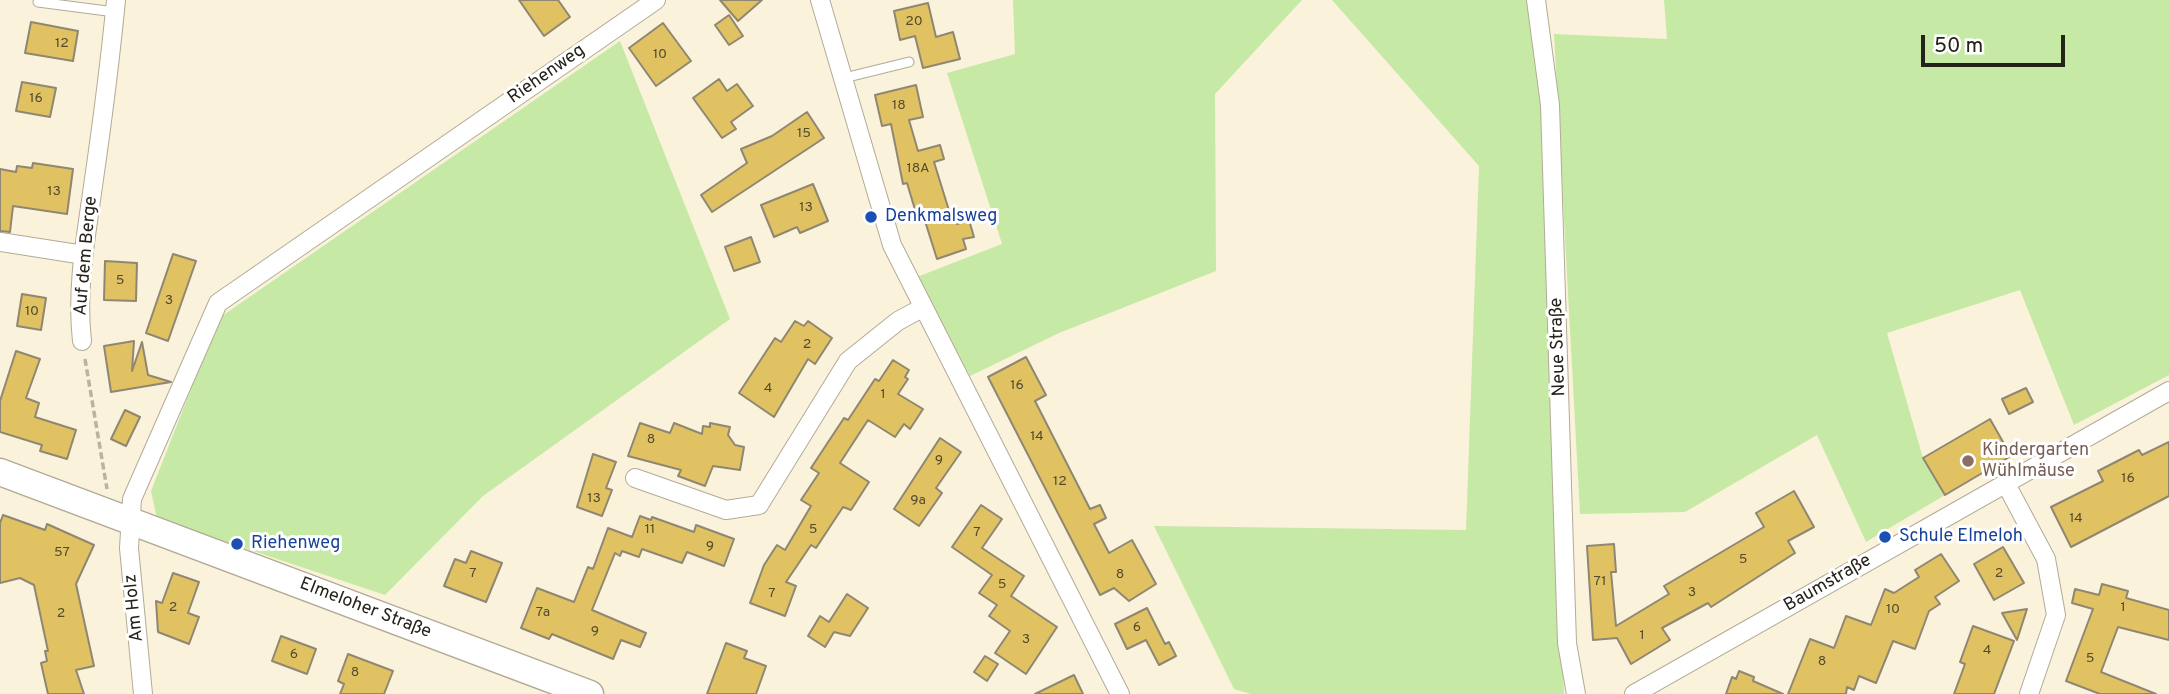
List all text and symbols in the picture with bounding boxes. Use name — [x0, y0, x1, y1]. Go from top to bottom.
house number: 20 — [905, 14, 923, 30]
scale bar — [1924, 21, 2068, 65]
text: 50 m — [1934, 33, 1983, 60]
house number: 12 — [55, 36, 69, 52]
street label: Riehenweg — [504, 41, 590, 109]
house number: 10 — [653, 47, 667, 63]
house number: 16 — [29, 91, 43, 107]
house number: 18 — [892, 98, 906, 114]
house number: 15 — [797, 126, 811, 142]
house number: 18A — [906, 161, 930, 177]
house number: 13 — [47, 184, 61, 200]
street label: Auf dem Berge — [71, 195, 103, 317]
house number: 13 — [799, 200, 813, 216]
place label: Denkmalsweg — [885, 206, 997, 228]
marker: Denkmalsweg — [863, 209, 879, 225]
house number: 5 — [116, 273, 124, 289]
house number: 3 — [165, 293, 173, 309]
street label: Neue Straße — [1546, 297, 1572, 397]
house number: 10 — [25, 304, 39, 320]
house number: 2 — [803, 337, 811, 353]
house number: 16 — [1010, 378, 1024, 394]
house number: 4 — [764, 381, 772, 397]
house number: 1 — [880, 387, 886, 403]
house number: 14 — [1030, 429, 1044, 445]
house number: 8 — [647, 432, 655, 448]
place label: Kindergarten Wühlmäuse — [1982, 440, 2089, 482]
house number: 9 — [935, 453, 943, 469]
marker: Kindergarten Wühlmäuse — [1960, 453, 1976, 469]
house number: 16 — [2121, 471, 2135, 487]
house number: 12 — [1053, 474, 1067, 490]
house number: 13 — [587, 491, 601, 507]
house number: 9a — [910, 493, 926, 509]
house number: 14 — [2069, 511, 2083, 527]
house number: 11 — [645, 522, 655, 538]
house number: 5 — [809, 522, 817, 538]
house number: 7 — [973, 525, 981, 541]
place label: Schule Elmeloh — [1899, 526, 2023, 548]
marker: Schule Elmeloh — [1877, 529, 1893, 545]
place label: Riehenweg — [251, 533, 340, 555]
marker: Riehenweg — [229, 536, 245, 552]
house number: 9 — [706, 539, 714, 555]
house number: 57 — [54, 545, 70, 561]
street label: Baumstraße — [1781, 550, 1875, 618]
house number: 5 — [1739, 552, 1747, 568]
house number: 7 — [469, 566, 477, 582]
house number: 2 — [1995, 566, 2003, 582]
house number: 8 — [1116, 567, 1124, 583]
street label: Am Holz — [121, 573, 149, 643]
street label: Elmeloher Straße — [296, 574, 434, 644]
house number: 71 — [1594, 574, 1606, 590]
house number: 5 — [998, 577, 1006, 593]
house number: 3 — [1688, 585, 1696, 601]
house number: 7 — [768, 586, 776, 602]
house number: 2 — [169, 600, 177, 616]
house number: 1 — [2120, 600, 2126, 616]
house number: 10 — [1886, 602, 1900, 618]
house number: 7a — [536, 605, 550, 621]
house number: 2 — [57, 606, 65, 622]
house number: 6 — [1133, 620, 1141, 636]
house number: 9 — [591, 624, 599, 640]
house number: 1 — [1639, 628, 1645, 644]
house number: 3 — [1022, 632, 1030, 648]
house number: 4 — [1983, 643, 1991, 659]
house number: 6 — [290, 647, 298, 663]
house number: 5 — [2086, 651, 2094, 667]
house number: 8 — [1818, 654, 1826, 670]
house number: 8 — [351, 665, 359, 681]

